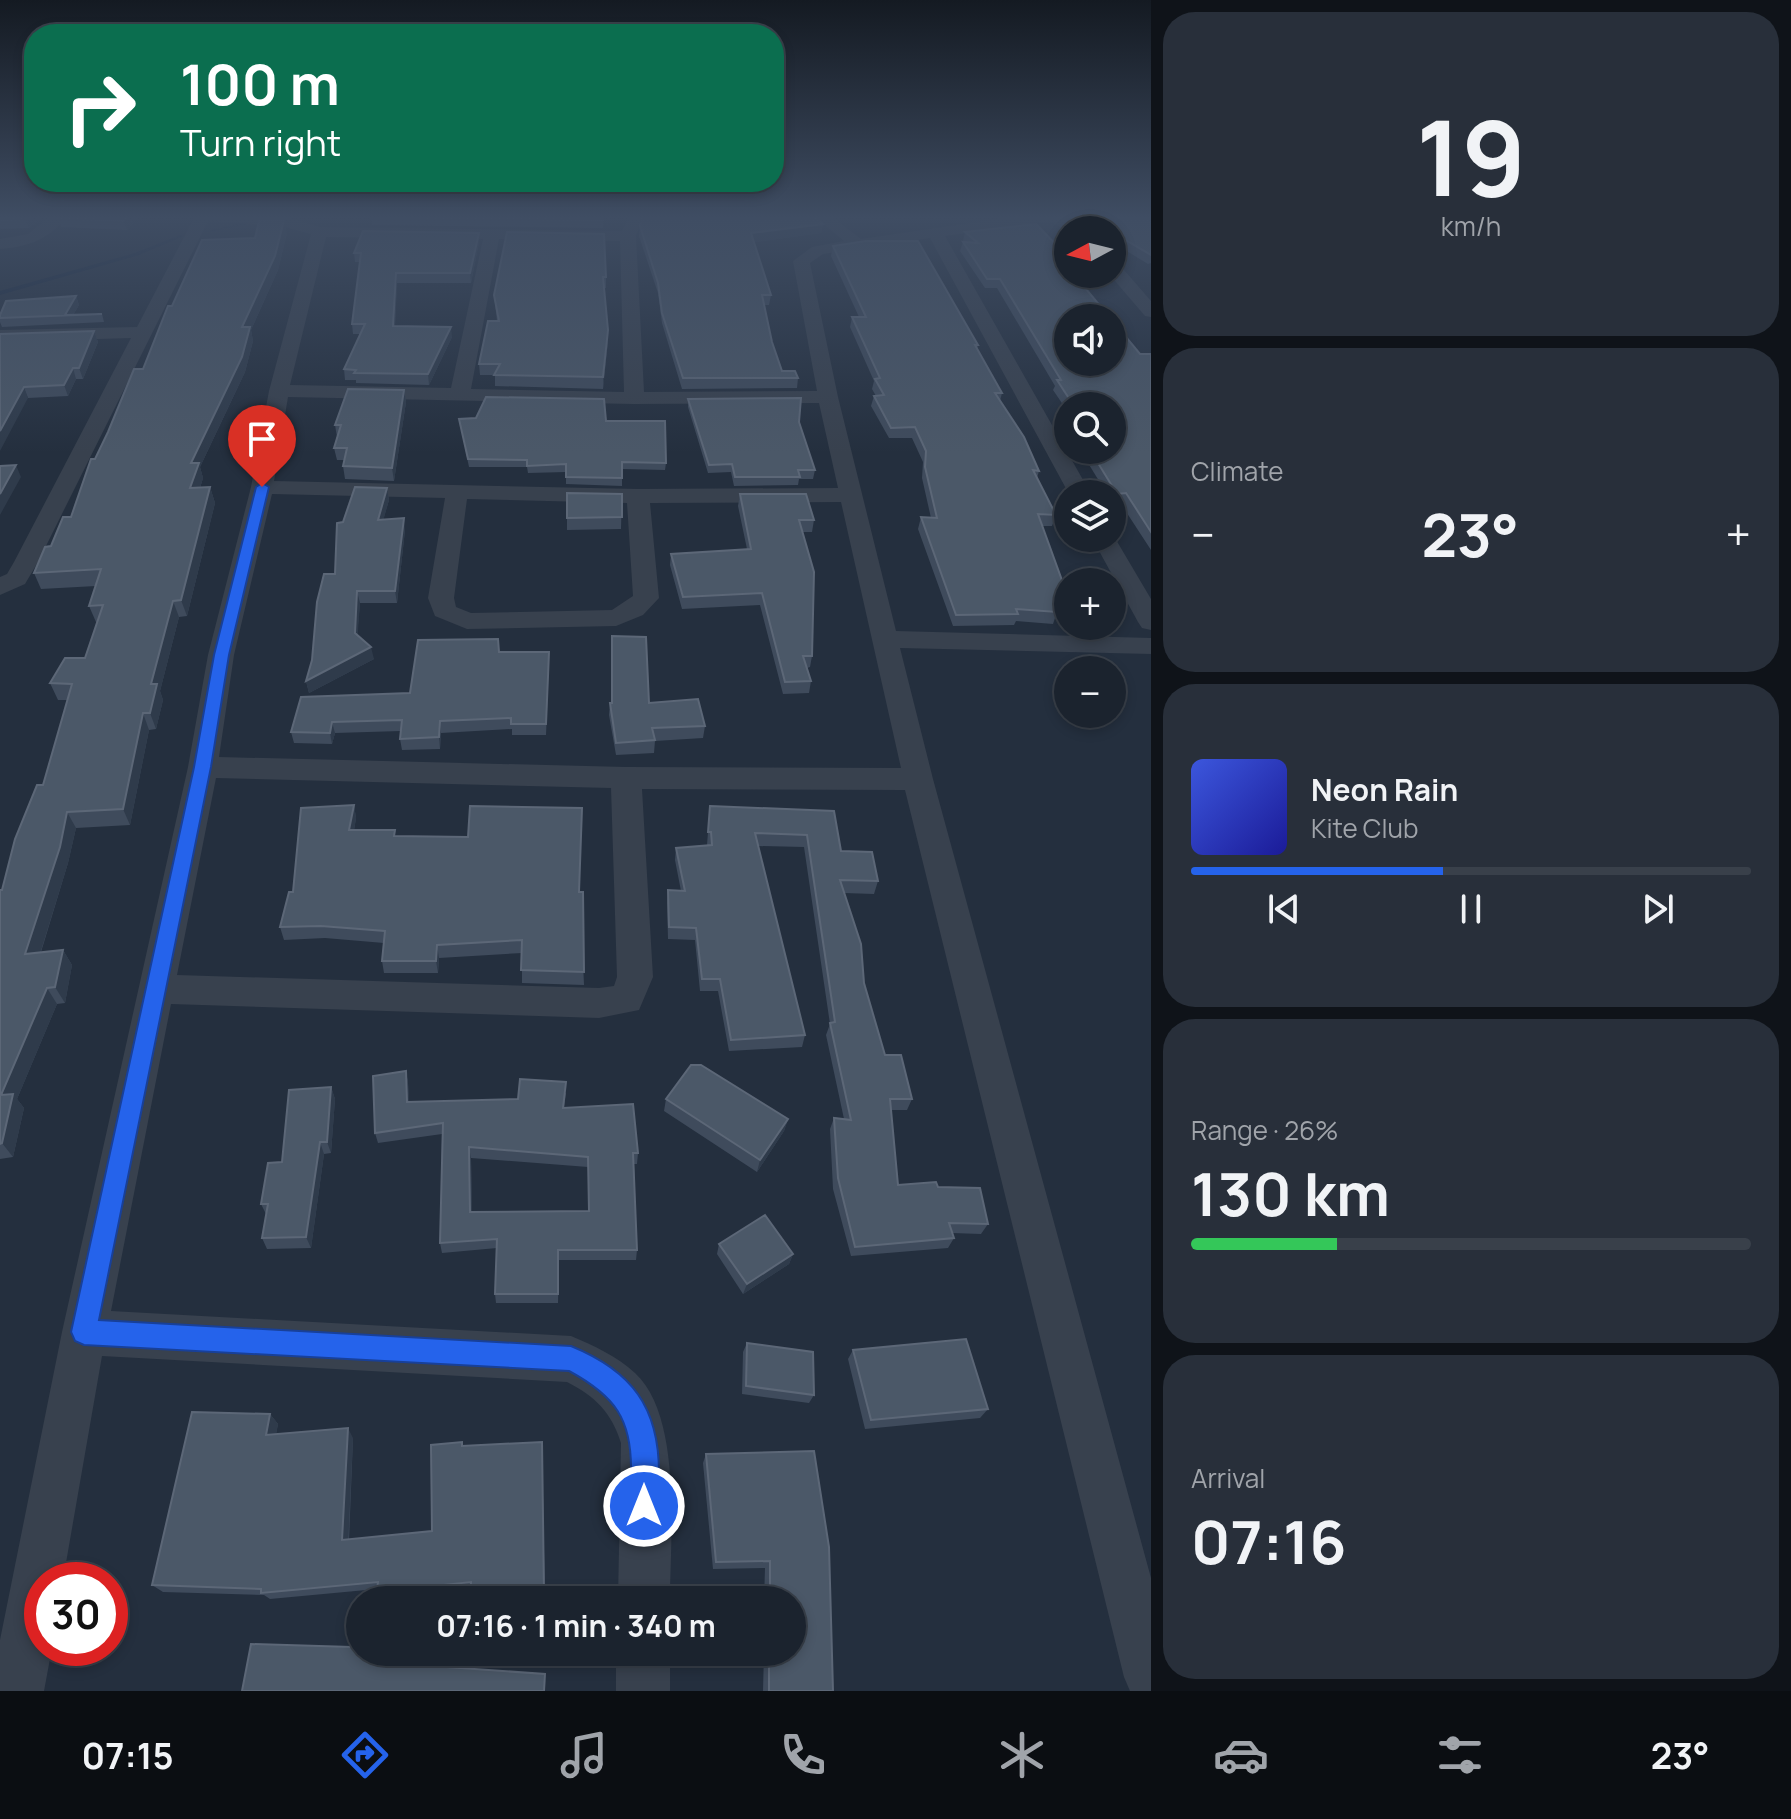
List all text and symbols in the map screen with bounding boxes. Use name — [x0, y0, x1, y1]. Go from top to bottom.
text: 100 m — [180, 45, 340, 122]
icon: right — [48, 56, 152, 160]
text: 19 — [1416, 85, 1526, 227]
text: Turn right — [180, 118, 341, 167]
text: km/h — [1441, 208, 1501, 244]
north arrow — [1054, 216, 1126, 288]
map controls — [1054, 216, 1126, 728]
button: sound — [1054, 304, 1126, 376]
button: search — [1054, 392, 1126, 464]
pin — [228, 405, 296, 487]
icon: arrive — [240, 417, 284, 461]
text: Climate — [1191, 453, 1283, 489]
button: layers — [1054, 480, 1126, 552]
text: 23° — [1421, 493, 1519, 575]
text: − — [1191, 504, 1215, 564]
text: + — [1726, 504, 1751, 564]
button: + — [1054, 568, 1126, 640]
button: − — [1054, 656, 1126, 728]
text: Neon Rain — [1311, 769, 1458, 810]
text: Kite Club — [1311, 810, 1418, 846]
icon: previous — [1262, 887, 1306, 931]
icon: pause — [1449, 887, 1493, 931]
icon: next — [1636, 887, 1680, 931]
text: Range · 26% — [1191, 1112, 1339, 1148]
text: 130 km — [1191, 1152, 1390, 1234]
text: Arrival — [1191, 1460, 1265, 1496]
position arrow — [602, 1464, 686, 1548]
text: 07:16 — [1191, 1500, 1347, 1582]
speed limit sign: 30 — [24, 1562, 128, 1666]
text: 07:16 · 1 min · 340 m — [436, 1605, 716, 1646]
icon: directions — [337, 1727, 393, 1783]
icon: music — [556, 1727, 612, 1783]
icon: phone — [775, 1727, 831, 1783]
icon: climate — [994, 1727, 1050, 1783]
icon: car — [1213, 1727, 1269, 1783]
icon: filters — [1432, 1727, 1488, 1783]
text: 07:15 — [82, 1731, 174, 1780]
text: 23° — [1651, 1731, 1709, 1780]

